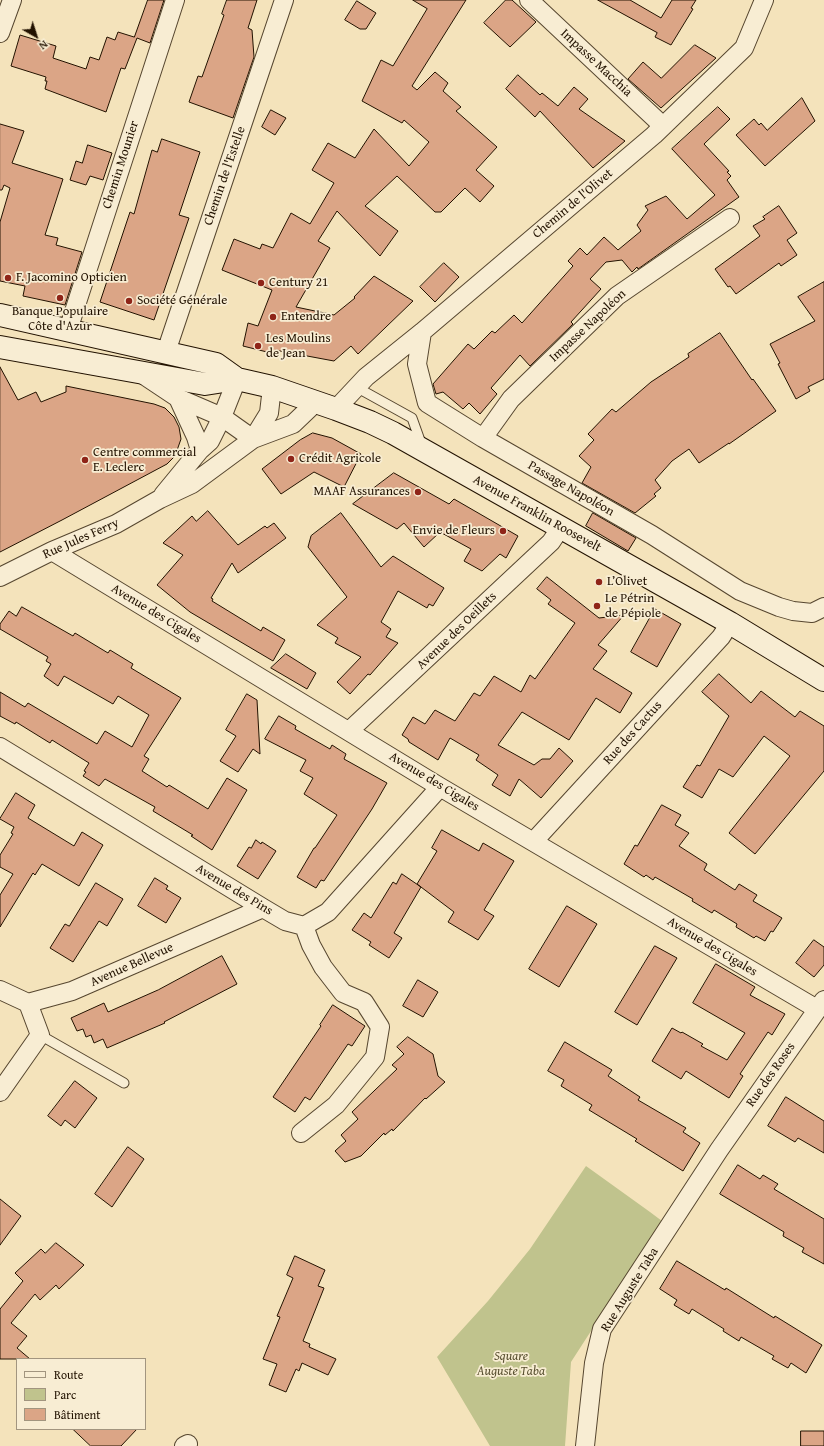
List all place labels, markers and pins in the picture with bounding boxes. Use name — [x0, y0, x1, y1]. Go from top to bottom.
place label: F. Jacomino Opticien — [16, 270, 127, 286]
marker: F. Jacomino Opticien — [3, 273, 13, 283]
place label: Century 21 — [269, 275, 328, 291]
marker: Century 21 — [256, 278, 266, 288]
marker: Banque Populaire Côte d'Azur — [55, 293, 65, 303]
place label: Société Générale — [137, 293, 227, 309]
marker: Société Générale — [124, 296, 134, 306]
place label: Banque Populaire Côte d'Azur — [12, 304, 108, 335]
place label: Entendre — [281, 309, 331, 325]
marker: Entendre — [268, 312, 278, 322]
place label: Les Moulins de Jean — [266, 331, 331, 362]
marker: Les Moulins de Jean — [253, 341, 263, 351]
place label: Centre commercial E. Leclerc — [93, 445, 196, 476]
place label: Crédit Agricole — [299, 451, 381, 467]
marker: Crédit Agricole — [286, 454, 296, 464]
marker: Centre commercial E. Leclerc — [80, 455, 90, 465]
place label: MAAF Assurances — [313, 484, 410, 500]
marker: MAAF Assurances — [413, 487, 423, 497]
place label: Envie de Fleurs — [412, 523, 495, 539]
marker: Envie de Fleurs — [498, 526, 508, 536]
place label: L’Olivet — [607, 574, 647, 590]
marker: L’Olivet — [594, 577, 604, 587]
place label: Le Pétrin de Pépiole — [605, 591, 661, 622]
marker: Le Pétrin de Pépiole — [592, 601, 602, 611]

